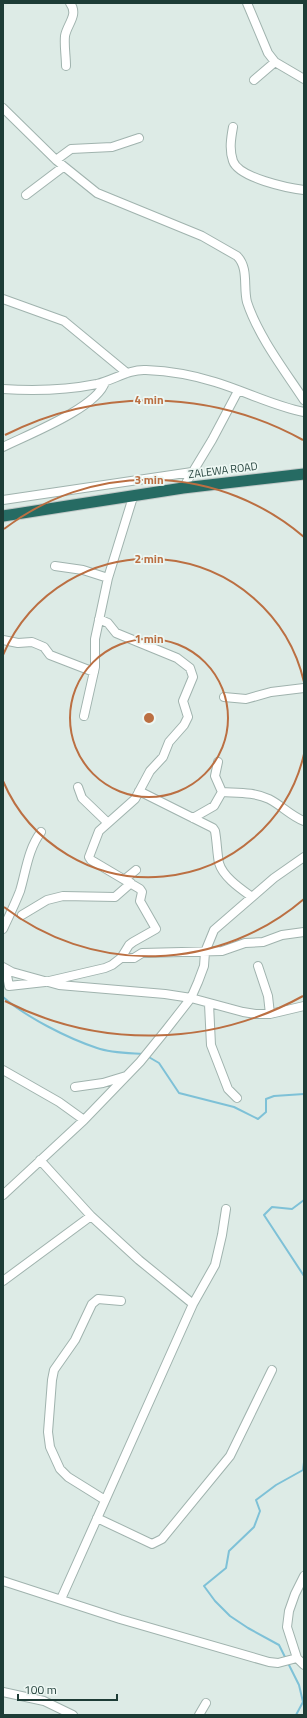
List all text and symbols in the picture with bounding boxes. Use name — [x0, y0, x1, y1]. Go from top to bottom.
text: 4 min — [134, 390, 164, 409]
street label: ZALEWA ROAD — [187, 458, 259, 482]
text: 3 min — [134, 470, 164, 489]
text: 2 min — [134, 549, 164, 568]
text: 1 min — [134, 629, 164, 648]
centre of rings — [142, 711, 156, 725]
scale bar — [18, 1676, 117, 1702]
text: 100 m — [24, 1680, 57, 1699]

